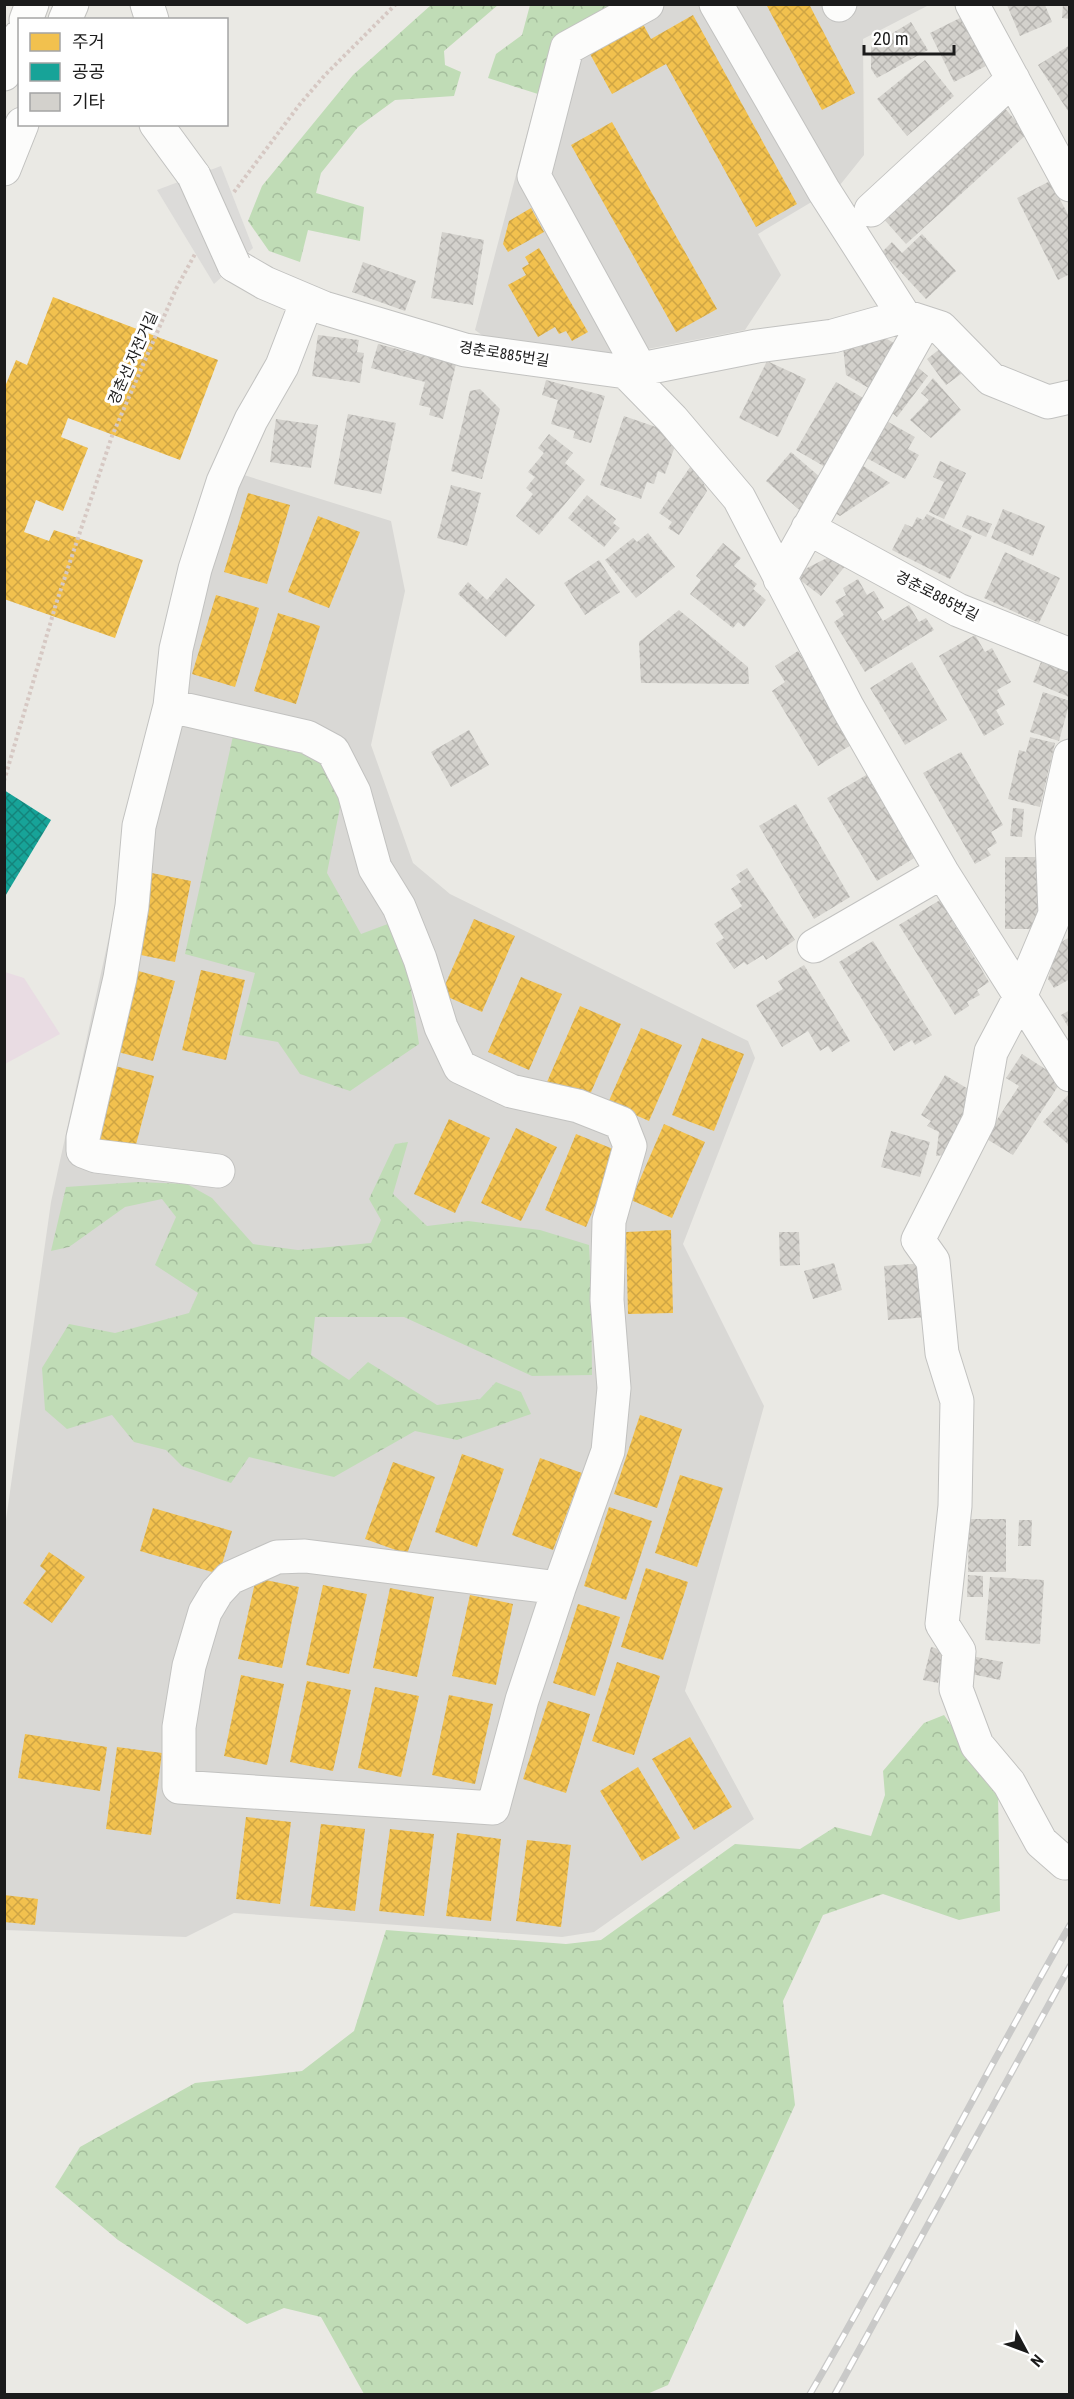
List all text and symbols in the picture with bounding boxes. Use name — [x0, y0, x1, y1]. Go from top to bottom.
legend — [18, 18, 228, 126]
scale bar — [864, 18, 954, 56]
text: 20 m — [873, 28, 908, 49]
text: 주거 — [72, 31, 105, 52]
text: 공공 — [72, 61, 105, 82]
text: 기타 — [72, 91, 106, 112]
street label: 경춘선 자전거길 — [104, 309, 162, 407]
street label: 경춘로885번길 — [458, 338, 550, 370]
street label: 경춘로885번길 — [892, 567, 982, 625]
north arrow — [996, 2321, 1056, 2381]
text: N — [1027, 2351, 1047, 2370]

